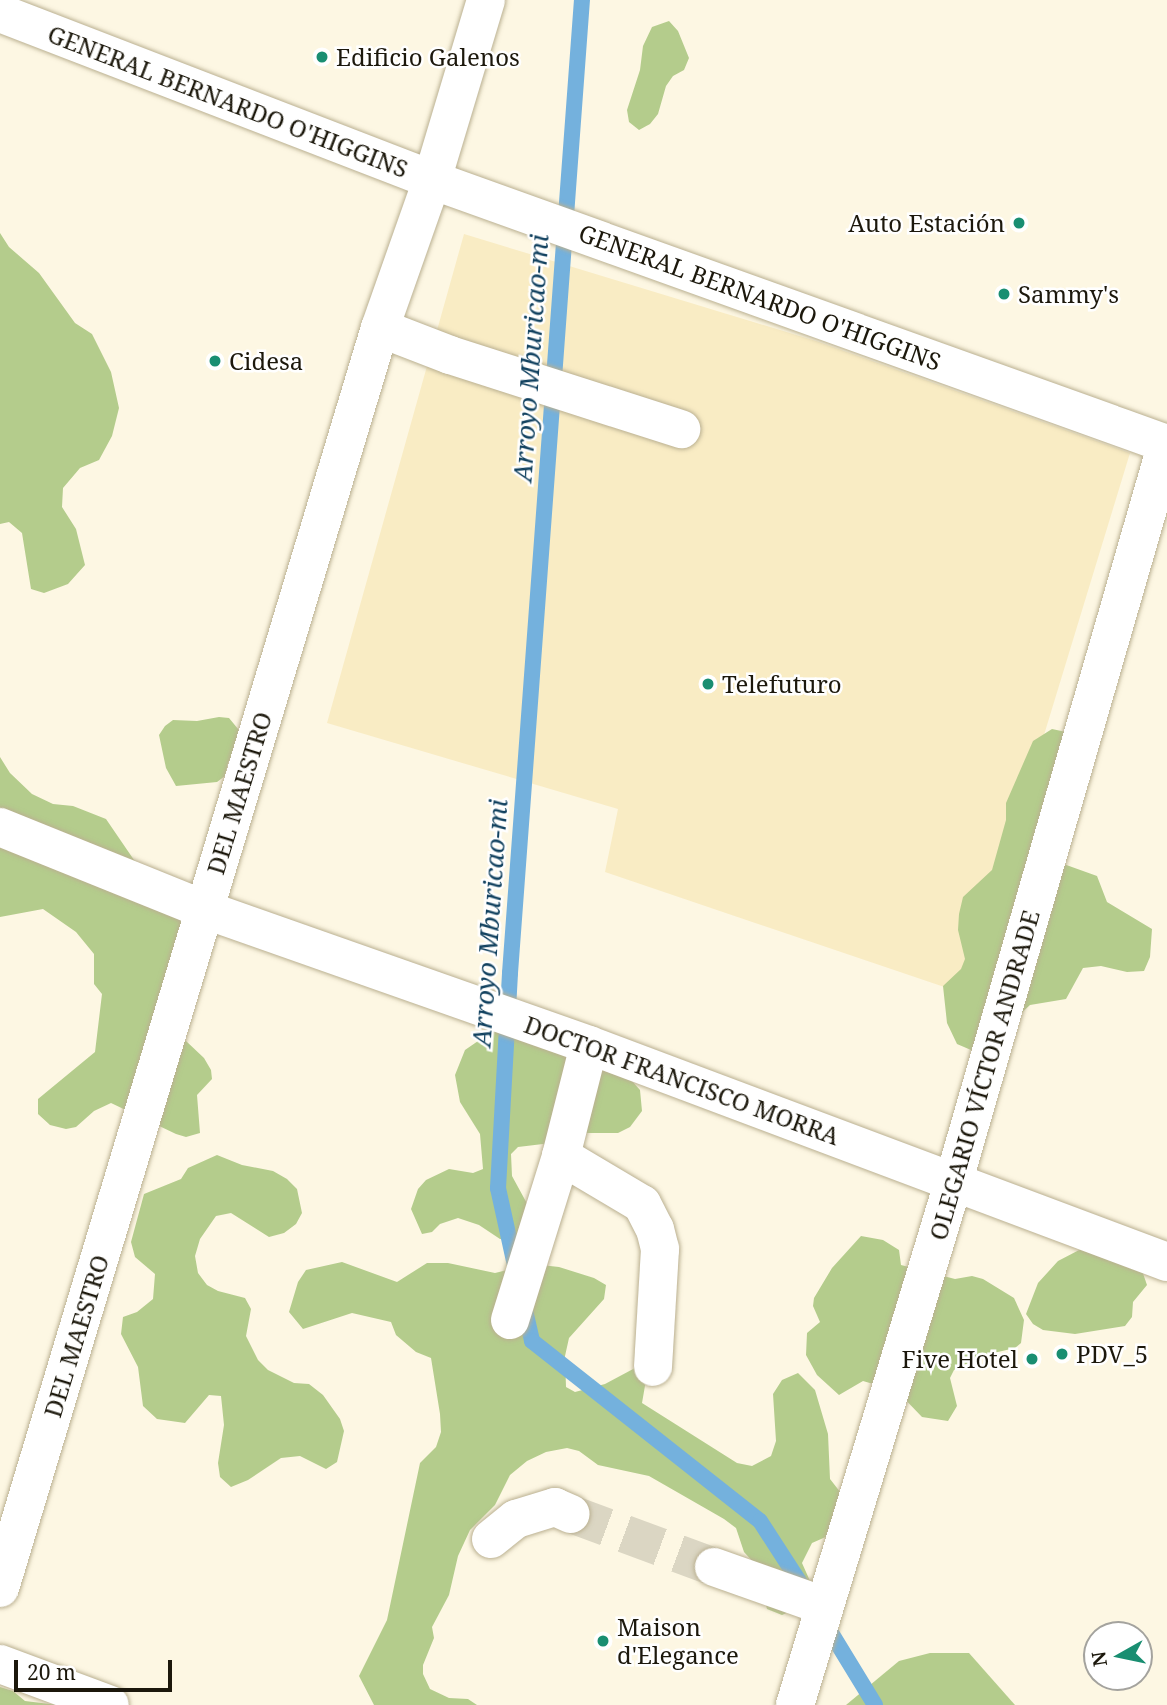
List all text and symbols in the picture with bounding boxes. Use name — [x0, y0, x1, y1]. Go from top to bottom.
street label: GENERAL BERNARDO O'HIGGINS — [44, 19, 412, 183]
place label: Edificio Galenos — [336, 43, 520, 71]
marker: Edificio Galenos — [314, 49, 330, 65]
place label: Auto Estación — [848, 209, 1005, 237]
marker: Auto Estación — [1011, 215, 1027, 231]
street label: GENERAL BERNARDO O'HIGGINS — [575, 218, 945, 376]
water label: Arroyo Mburicao-mi — [507, 233, 555, 483]
place label: Sammy's — [1018, 280, 1119, 308]
marker: Sammy's — [996, 286, 1012, 302]
place label: Cidesa — [229, 347, 303, 375]
marker: Cidesa — [207, 353, 223, 369]
place label: Telefuturo — [722, 670, 842, 698]
marker: Telefuturo — [700, 676, 716, 692]
street label: DEL MAESTRO — [201, 708, 277, 878]
water label: Arroyo Mburicao-mi — [466, 798, 514, 1048]
street label: OLEGARIO VÍCTOR ANDRADE — [923, 907, 1045, 1243]
street label: DOCTOR FRANCISCO MORRA — [520, 1009, 844, 1151]
street label: DEL MAESTRO — [38, 1251, 114, 1421]
place label: PDV_5 — [1076, 1340, 1148, 1368]
place label: Five Hotel — [902, 1345, 1018, 1373]
marker: PDV_5 — [1054, 1346, 1070, 1362]
marker: Five Hotel — [1024, 1351, 1040, 1367]
place label: Maison d'Elegance — [617, 1613, 739, 1669]
north arrow — [1083, 1621, 1153, 1691]
marker: Maison d'Elegance — [595, 1633, 611, 1649]
scale bar — [18, 1646, 175, 1690]
text: N — [1085, 1650, 1113, 1668]
text: 20 m — [27, 1658, 76, 1686]

